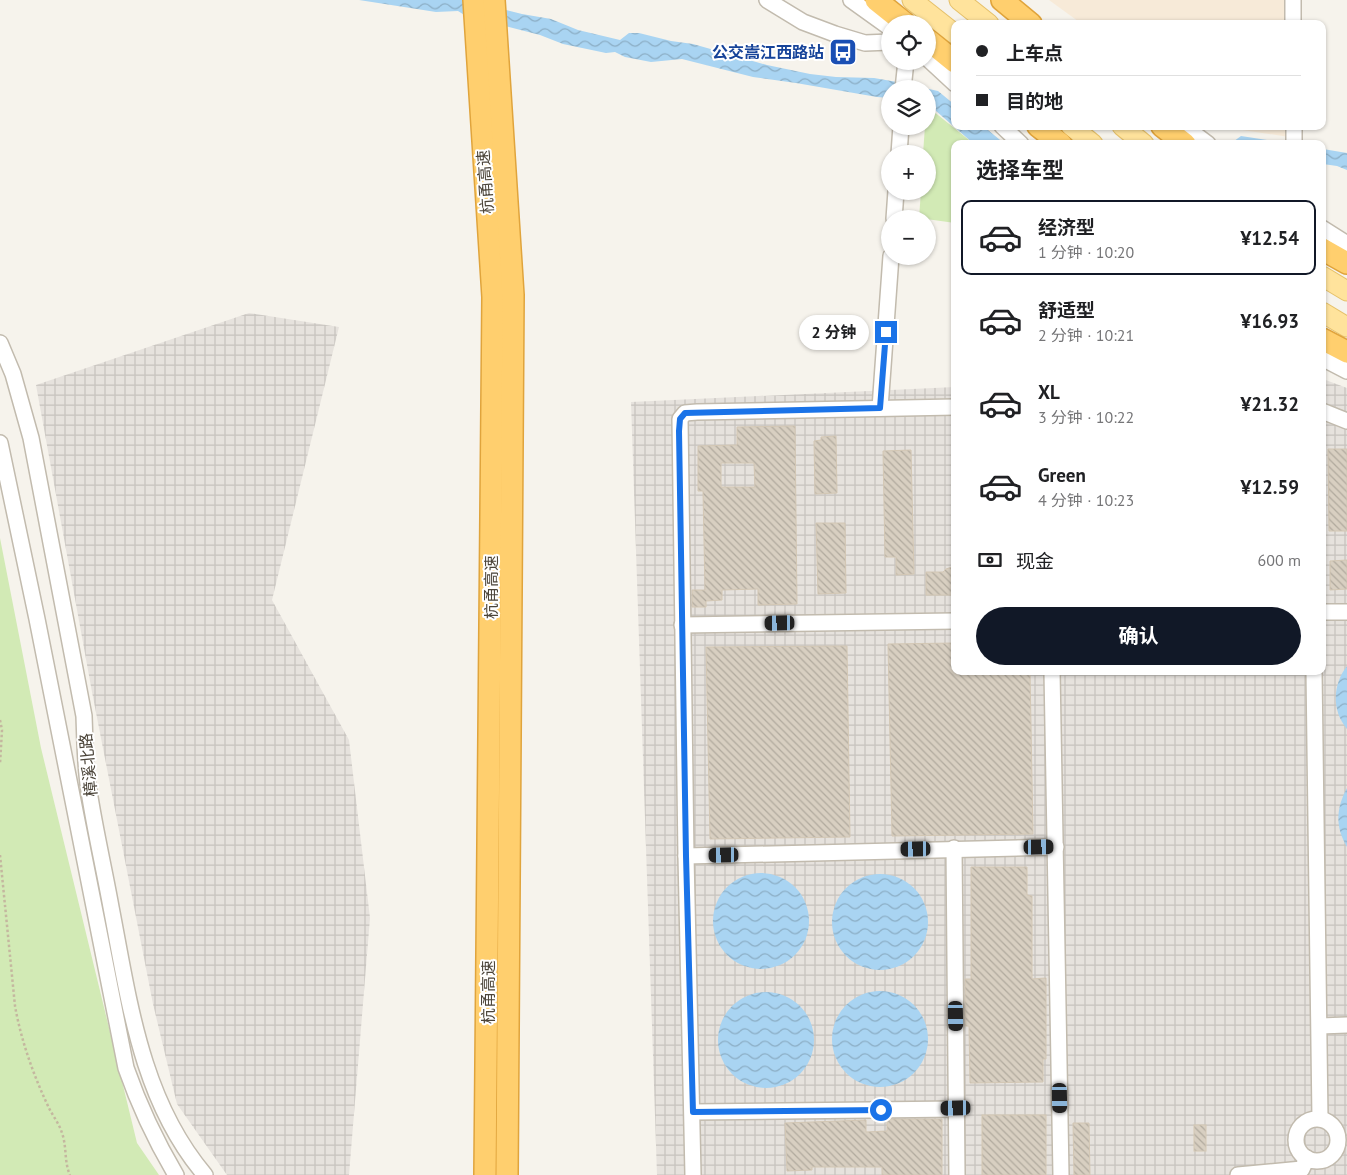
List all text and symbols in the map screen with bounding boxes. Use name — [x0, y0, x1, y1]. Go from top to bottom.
map controls — [881, 15, 936, 265]
button: locate — [881, 15, 936, 70]
bus stop icon: 公交嵩江西路站 — [828, 37, 858, 67]
text: 上车点 — [1006, 41, 1063, 65]
place label: 公交嵩江西路站 — [712, 42, 824, 62]
button: layers — [881, 80, 936, 135]
text: 目的地 — [1006, 89, 1063, 113]
button: + — [881, 145, 936, 200]
street label: 杭甬高速 — [473, 149, 497, 215]
text: 选择车型 — [976, 156, 1064, 184]
button: − — [881, 210, 936, 265]
icon: car — [978, 215, 1023, 260]
text: 经济型 — [1038, 215, 1095, 239]
text: ¥12.54 — [1240, 226, 1299, 250]
text: 1 分钟 · 10:20 — [1038, 242, 1134, 262]
icon: car — [978, 298, 1023, 343]
text: 舒适型 — [1038, 298, 1095, 322]
text: ¥16.93 — [1240, 309, 1299, 333]
callout: 2 分钟 — [798, 314, 868, 350]
route end — [875, 321, 897, 343]
text: 2 分钟 — [811, 322, 857, 342]
text: 2 分钟 · 10:21 — [1038, 325, 1134, 345]
text: XL — [1038, 380, 1060, 404]
icon: car — [978, 381, 1023, 426]
text: ¥21.32 — [1240, 392, 1299, 416]
text: 3 分钟 · 10:22 — [1038, 407, 1134, 427]
text: Green — [1038, 463, 1086, 487]
icon: car — [978, 464, 1023, 509]
text: ¥12.59 — [1240, 475, 1299, 499]
text: 4 分钟 · 10:23 — [1038, 490, 1134, 510]
icon: cash — [976, 546, 1004, 574]
text: 现金 — [1016, 549, 1054, 573]
text: 600 m — [1258, 550, 1301, 570]
street label: 杭甬高速 — [481, 555, 501, 619]
button: 确认 — [976, 607, 1301, 665]
car — [764, 615, 795, 631]
street label: 樟溪北路 — [75, 732, 101, 798]
car — [1023, 839, 1054, 855]
car — [900, 841, 931, 857]
car — [708, 847, 739, 863]
street label: 杭甬高速 — [478, 960, 498, 1024]
car — [948, 1001, 963, 1031]
car — [1052, 1083, 1067, 1113]
route start — [870, 1099, 892, 1121]
car — [940, 1100, 971, 1116]

